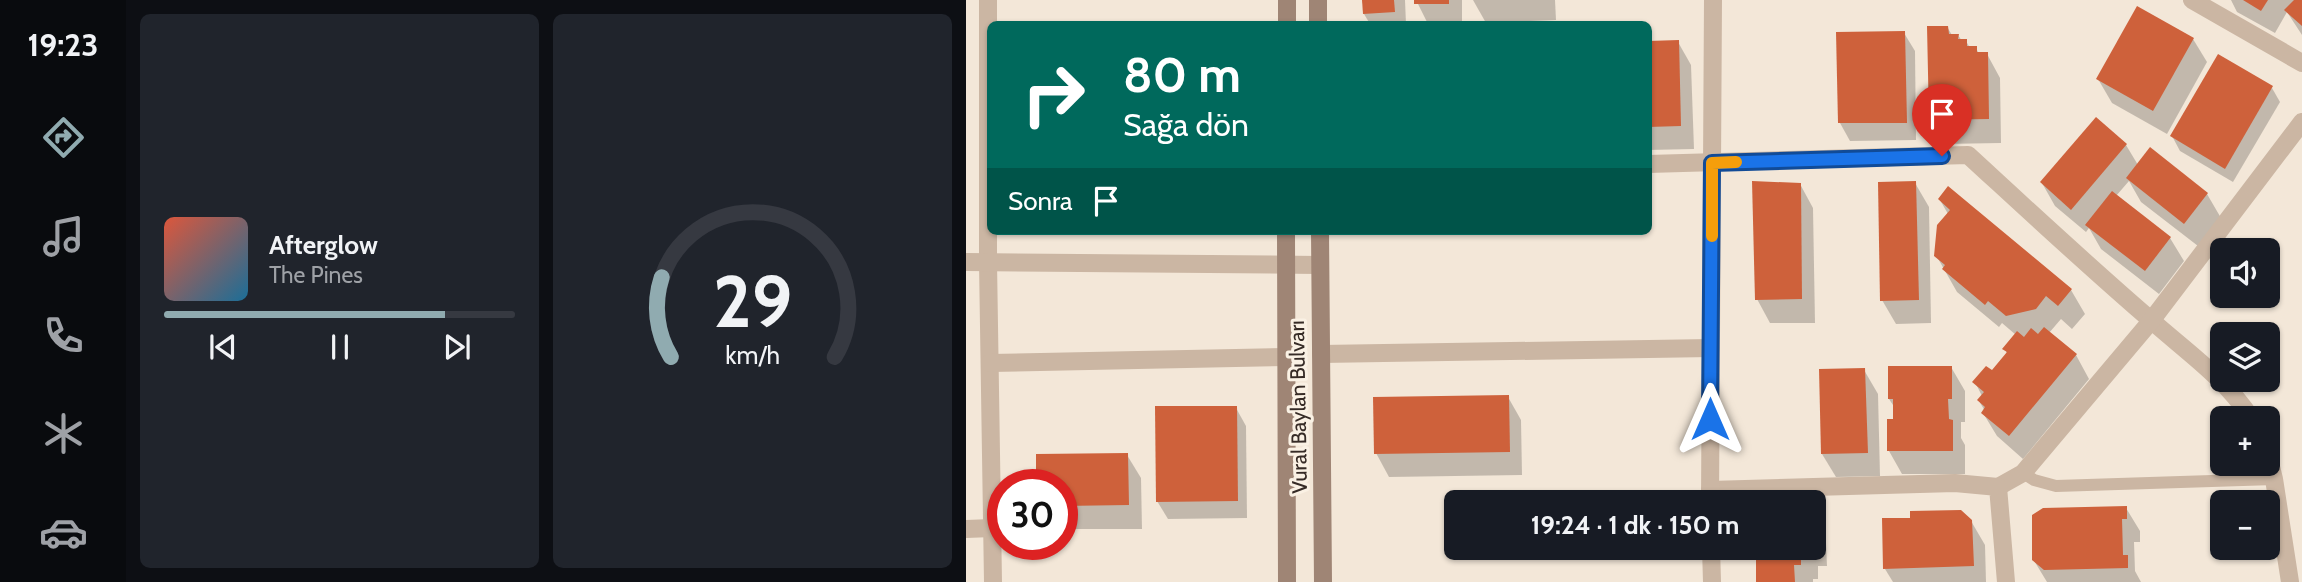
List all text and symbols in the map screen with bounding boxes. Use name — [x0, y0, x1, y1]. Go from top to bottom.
text: 19:23 — [27, 25, 99, 64]
text: 80 m — [1123, 45, 1241, 104]
icon: right — [1008, 49, 1099, 140]
pin — [1912, 84, 1972, 156]
icon: arrive — [1923, 95, 1961, 133]
text: Sağa dön — [1123, 105, 1249, 144]
icon: directions — [39, 113, 88, 162]
icon: arrive — [1087, 182, 1125, 220]
text: Sonra — [1008, 185, 1073, 217]
icon: music — [39, 212, 88, 261]
text: Afterglow — [269, 229, 378, 261]
map controls — [2210, 238, 2280, 560]
button: sound — [2210, 238, 2280, 308]
text: 29 — [713, 257, 792, 345]
text: The Pines — [269, 261, 363, 289]
icon: phone — [39, 311, 88, 360]
street label: Vural Baylan Bulvarı — [1284, 320, 1312, 494]
button: layers — [2210, 322, 2280, 392]
icon: previous — [204, 328, 242, 366]
icon: pause — [321, 328, 359, 366]
icon: next — [438, 328, 476, 366]
text: km/h — [725, 340, 780, 370]
position arrow — [1673, 382, 1747, 456]
button: + — [2210, 406, 2280, 476]
icon: climate — [39, 409, 88, 458]
speed limit sign: 30 — [987, 469, 1078, 560]
button: − — [2210, 490, 2280, 560]
icon: car — [39, 508, 88, 557]
text: 19:24 · 1 dk · 150 m — [1531, 509, 1739, 541]

